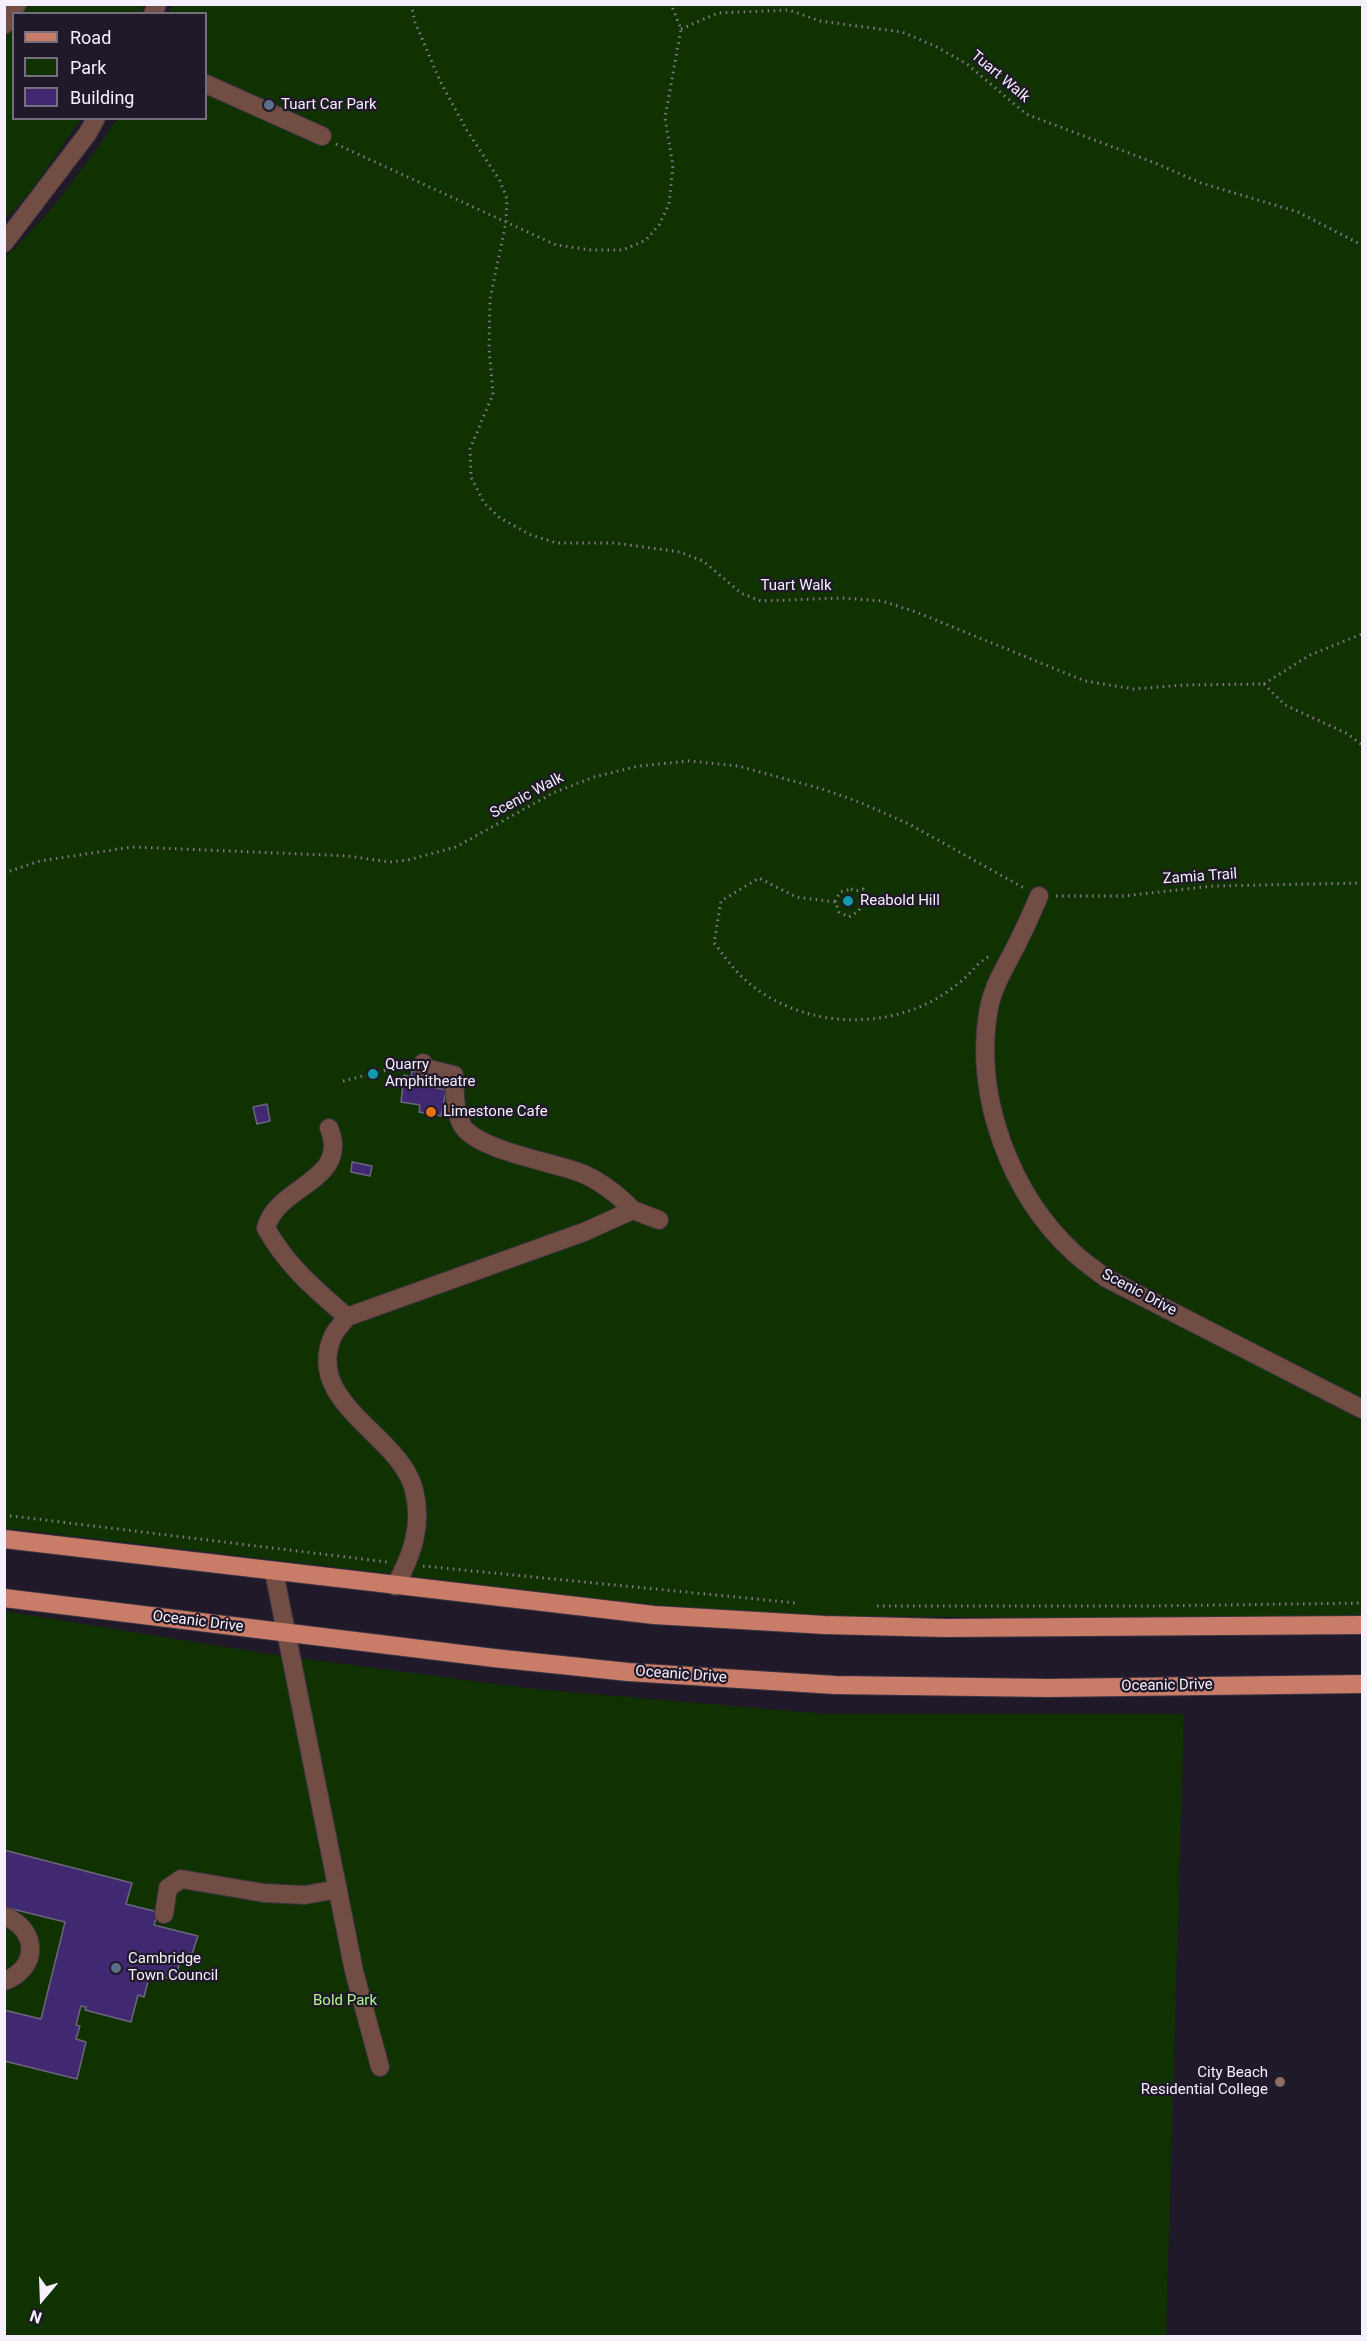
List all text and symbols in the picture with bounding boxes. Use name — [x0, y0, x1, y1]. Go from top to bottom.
legend — [12, 12, 207, 120]
text: Road — [70, 27, 111, 48]
street label: Tuart Walk — [967, 47, 1033, 107]
text: Park — [70, 57, 106, 78]
text: Building — [70, 87, 134, 108]
place label: Tuart Car Park — [281, 96, 377, 114]
marker: Tuart Car Park — [262, 98, 276, 112]
street label: Tuart Walk — [760, 577, 832, 595]
street label: Scenic Walk — [487, 769, 567, 823]
street label: Zamia Trail — [1162, 865, 1238, 889]
place label: Reabold Hill — [860, 892, 940, 910]
marker: Reabold Hill — [841, 894, 855, 908]
place label: Quarry Amphitheatre — [385, 1056, 475, 1091]
marker: Quarry Amphitheatre — [366, 1067, 380, 1081]
place label: Limestone Cafe — [443, 1103, 548, 1121]
marker: Limestone Cafe — [424, 1105, 438, 1119]
street label: Scenic Drive — [1099, 1266, 1179, 1320]
street label: Oceanic Drive — [152, 1607, 244, 1637]
street label: Oceanic Drive — [635, 1663, 727, 1687]
street label: Oceanic Drive — [1121, 1676, 1213, 1696]
place label: Cambridge Town Council — [128, 1950, 218, 1985]
marker: Cambridge Town Council — [109, 1961, 123, 1975]
park label: Bold Park — [313, 1992, 377, 2010]
place label: City Beach Residential College — [1141, 2064, 1268, 2099]
marker: City Beach Residential College — [1273, 2075, 1287, 2089]
north arrow — [12, 2269, 72, 2329]
text: N — [28, 2306, 44, 2327]

